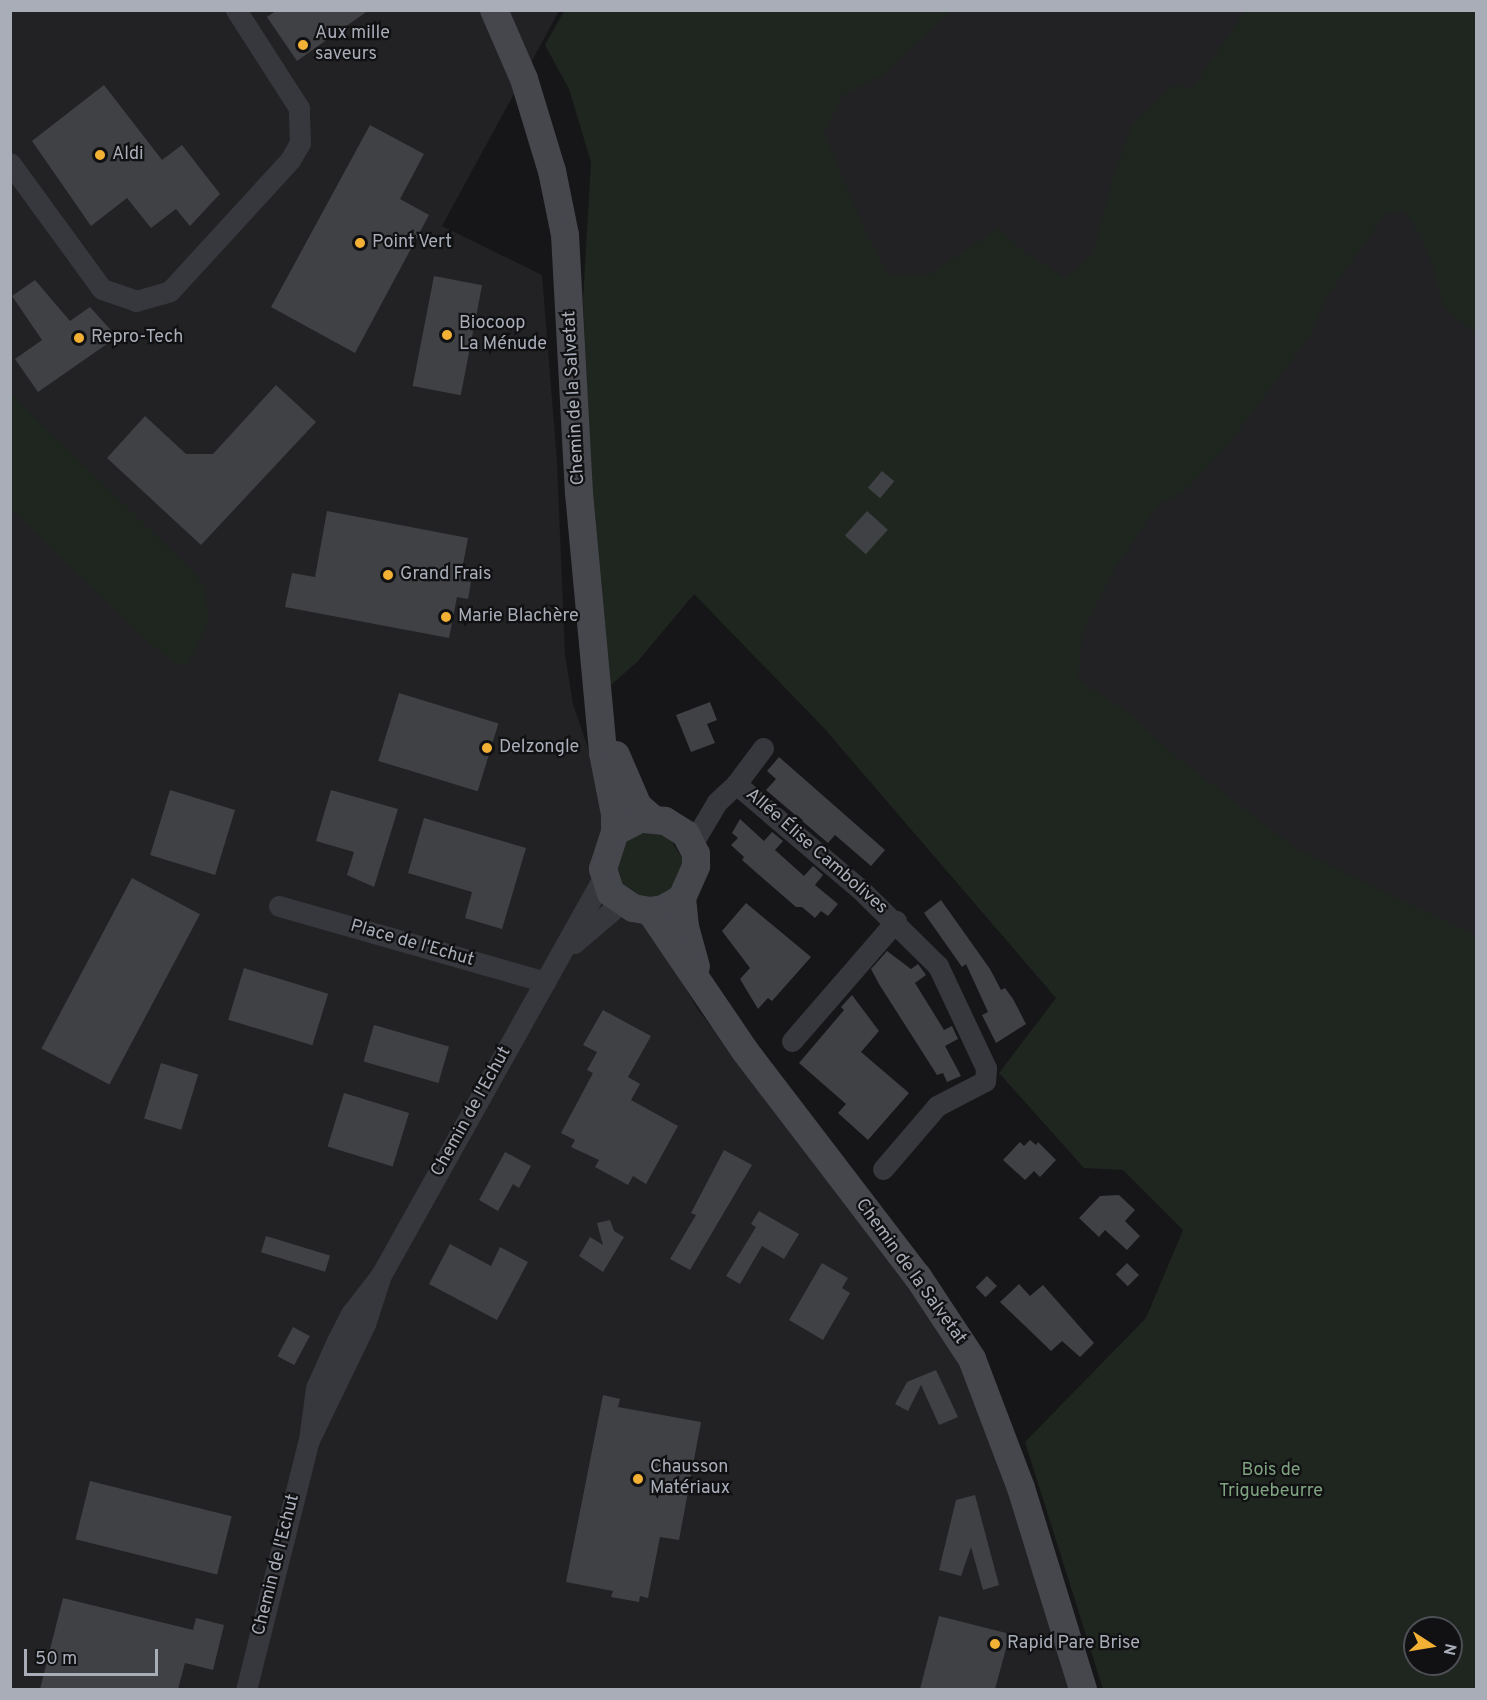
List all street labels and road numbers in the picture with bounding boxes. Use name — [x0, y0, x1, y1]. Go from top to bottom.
street label: Chemin de la Salvetat — [560, 310, 590, 486]
street label: Allée Élise Cambolives — [741, 785, 891, 919]
street label: Place de l'Echut — [348, 916, 476, 972]
street label: Chemin de l'Echut — [427, 1043, 517, 1181]
street label: Chemin de la Salvetat — [850, 1195, 970, 1349]
street label: Chemin de l'Echut — [249, 1492, 305, 1638]

